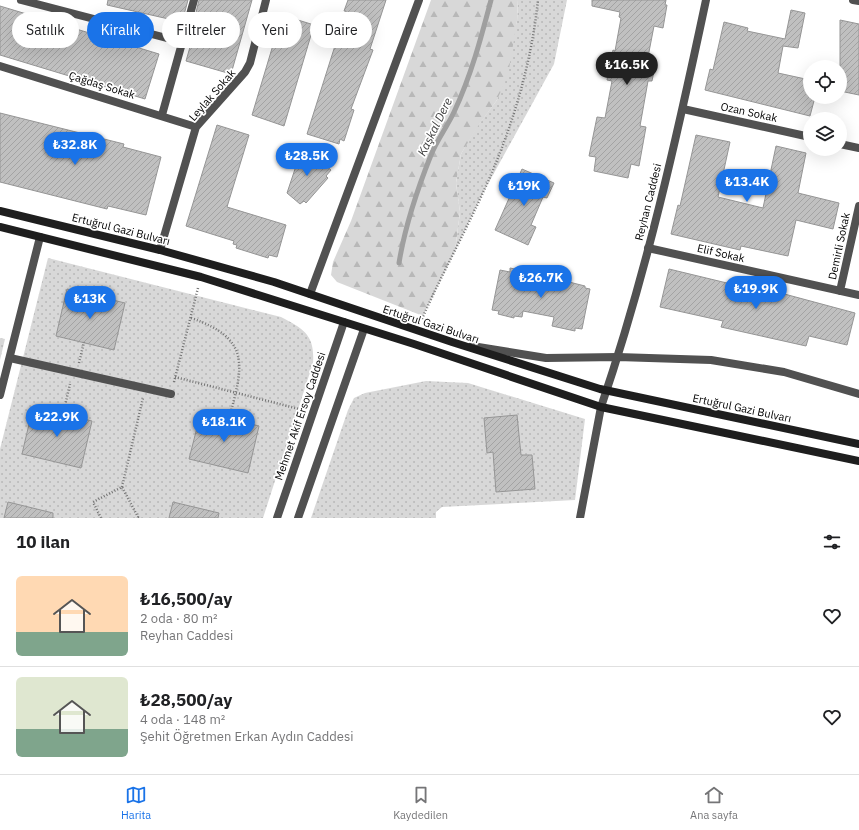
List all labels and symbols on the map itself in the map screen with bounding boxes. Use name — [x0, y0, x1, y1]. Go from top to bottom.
pin: ₺16.5K — [594, 52, 660, 86]
street label: Leylak Sokak — [186, 66, 238, 124]
street label: Çağdaş Sokak — [67, 68, 137, 102]
water label: Kaşkal Dere — [414, 95, 455, 158]
street label: Ozan Sokak — [719, 99, 779, 125]
pin: ₺32.8K — [42, 132, 108, 166]
pin: ₺28.5K — [274, 143, 340, 177]
street label: Reyhan Caddesi — [632, 162, 664, 242]
pin: ₺13.4K — [714, 169, 780, 203]
pin: ₺19K — [500, 173, 548, 207]
street label: Ertuğrul Gazi Bulvarı — [71, 210, 171, 248]
street label: Demirli Sokak — [825, 211, 853, 281]
street label: Elif Sokak — [696, 241, 746, 265]
pin: ₺26.7K — [508, 265, 574, 299]
pin: ₺19.9K — [723, 276, 789, 310]
pin: ₺13K — [66, 286, 114, 320]
street label: Ertuğrul Gazi Bulvarı — [381, 302, 481, 346]
street label: Mehmet Akif Ersoy Caddesi — [271, 350, 329, 482]
street label: Ertuğrul Gazi Bulvarı — [691, 391, 793, 425]
pin: ₺22.9K — [24, 404, 90, 438]
pin: ₺18.1K — [191, 409, 257, 443]

